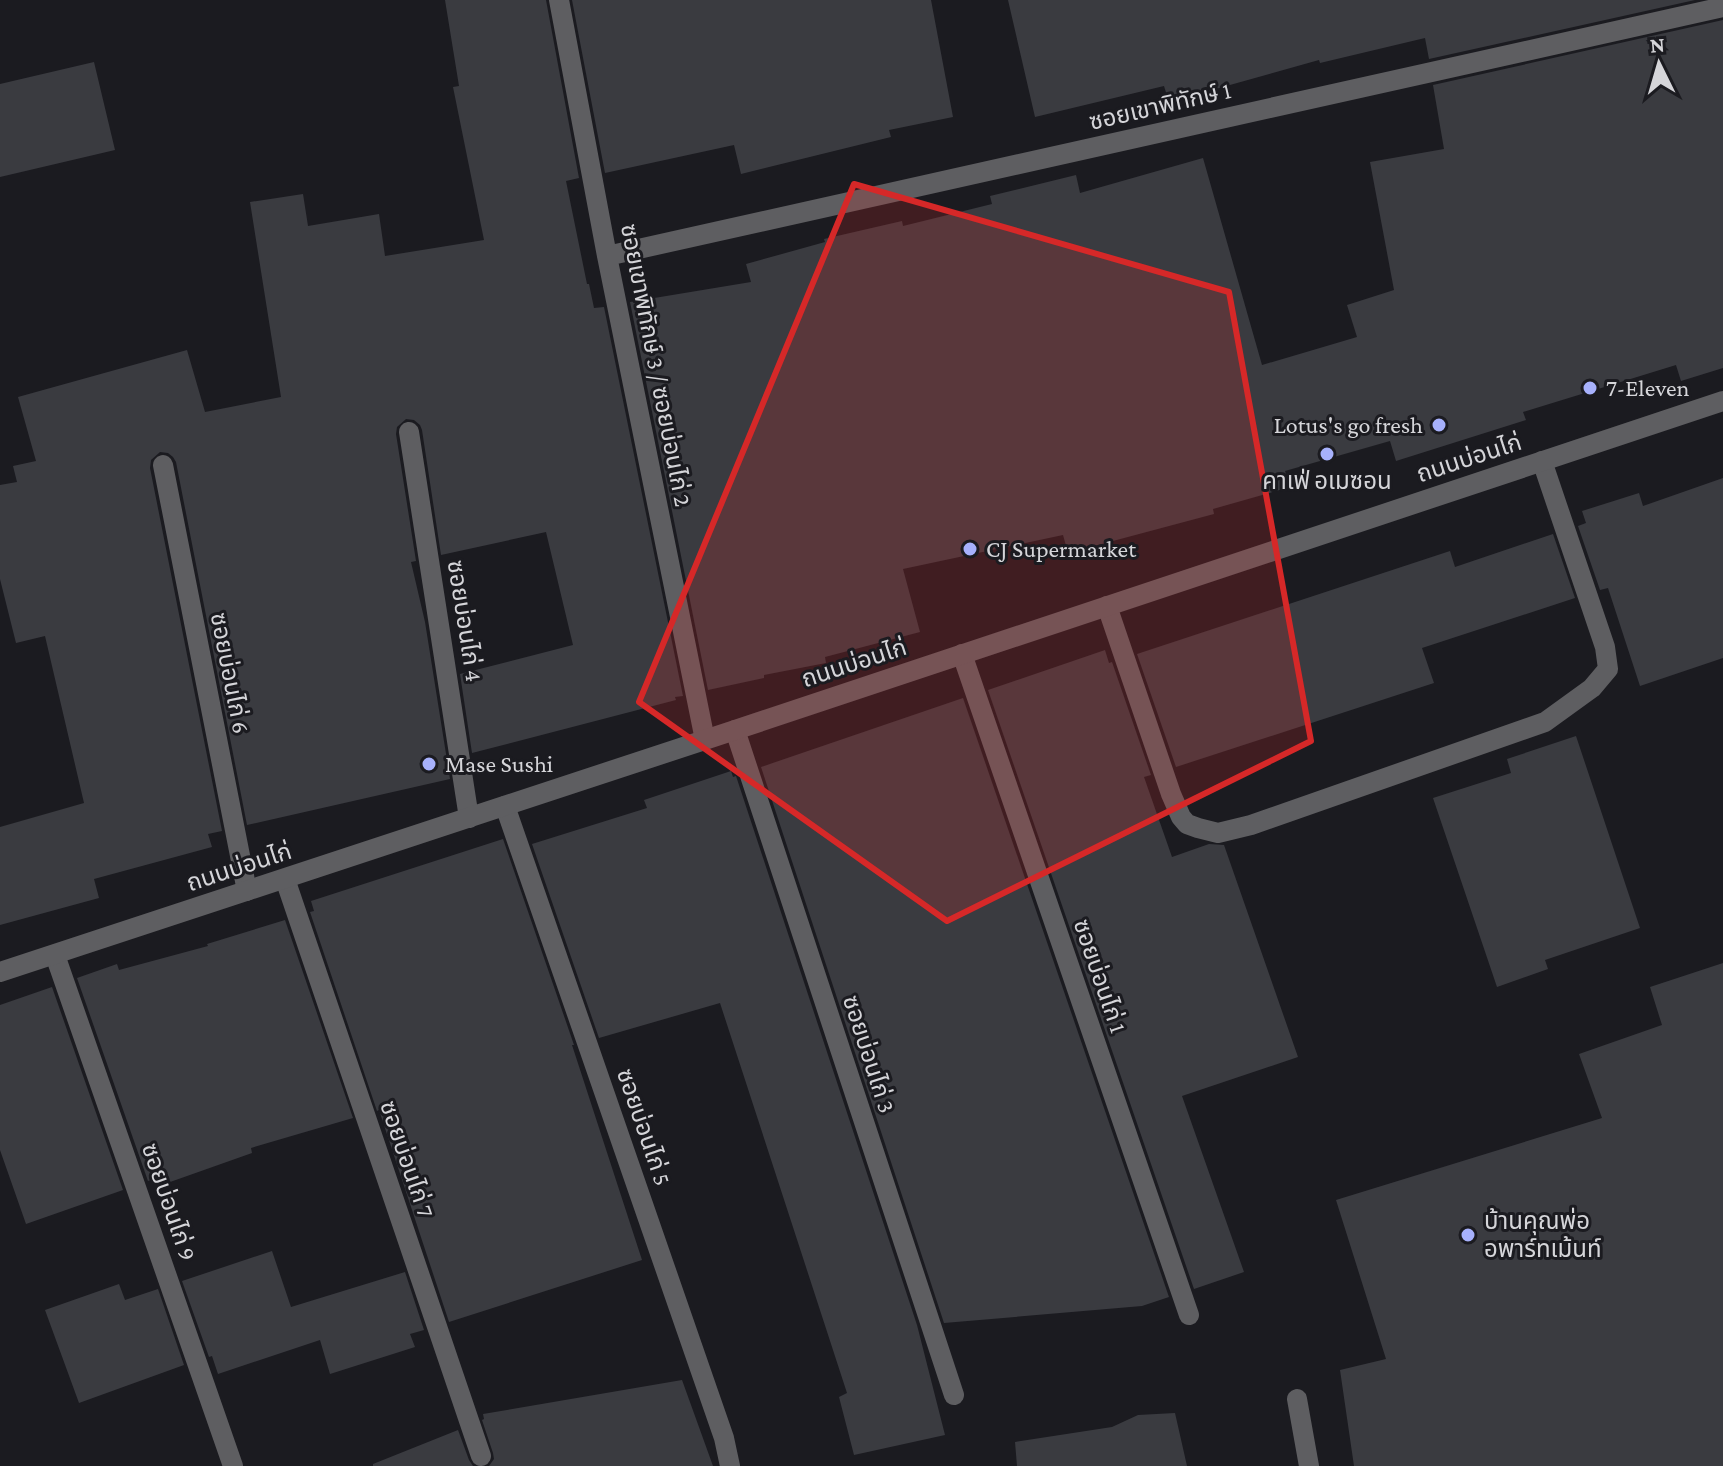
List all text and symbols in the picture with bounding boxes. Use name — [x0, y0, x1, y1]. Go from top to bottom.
north arrow — [1619, 24, 1699, 104]
text: N — [1649, 31, 1666, 58]
street label: ซอยเขาพิทักษ์ 1 — [1086, 76, 1233, 135]
street label: ซอยเขาพิทักษ์ 3 / ซอยบ่อนไก่ 2 — [616, 221, 697, 509]
place label: 7-Eleven — [1606, 374, 1690, 401]
marker: 7-Eleven — [1581, 379, 1599, 397]
place label: Lotus's go fresh — [1274, 411, 1423, 438]
marker: Lotus's go fresh — [1430, 416, 1448, 434]
street label: ถนนบ่อนไก่ — [1413, 428, 1525, 487]
marker: คาเฟ่ อเมซอน — [1318, 445, 1336, 463]
place label: คาเฟ่ อเมซอน — [1262, 467, 1392, 494]
place label: CJ Supermarket — [986, 535, 1137, 562]
marker: CJ Supermarket — [961, 540, 979, 558]
street label: ซอยบ่อนไก่ 4 — [443, 558, 488, 684]
street label: ซอยบ่อนไก่ 6 — [206, 610, 255, 736]
street label: ถนนบ่อนไก่ — [798, 633, 910, 692]
place label: Mase Sushi — [445, 750, 553, 777]
marker: Mase Sushi — [420, 755, 438, 773]
street label: ถนนบ่อนไก่ — [183, 837, 295, 896]
street label: ซอยบ่อนไก่ 1 — [1068, 915, 1133, 1036]
street label: ซอยบ่อนไก่ 3 — [838, 992, 901, 1116]
street label: ซอยบ่อนไก่ 5 — [612, 1065, 677, 1189]
street label: ซอยบ่อนไก่ 7 — [375, 1097, 440, 1221]
street label: ซอยบ่อนไก่ 9 — [137, 1139, 202, 1264]
place label: บ้านคุณพ่อ อพาร์ทเม้นท์ — [1484, 1207, 1602, 1262]
marker: บ้านคุณพ่อ อพาร์ทเม้นท์ — [1459, 1226, 1477, 1244]

